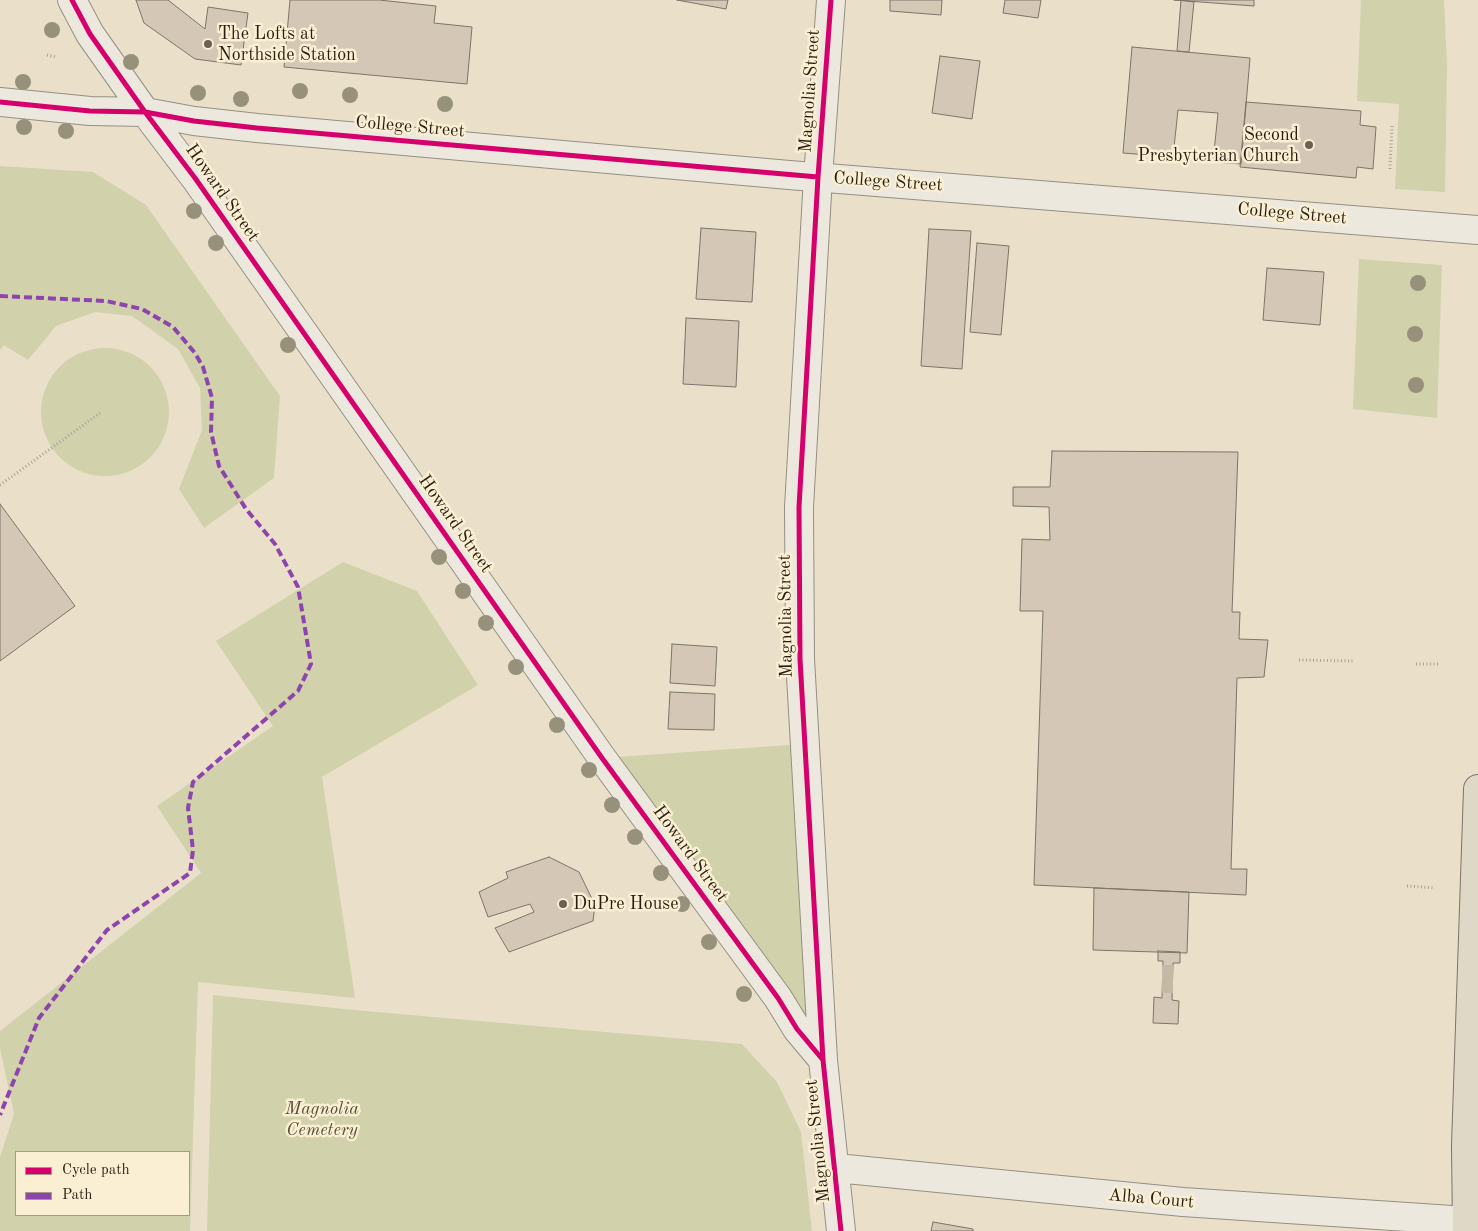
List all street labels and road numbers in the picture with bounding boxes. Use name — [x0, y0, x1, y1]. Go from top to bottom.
street label: Magnolia Street — [795, 29, 825, 153]
street label: College Street — [354, 111, 466, 143]
street label: Howard Street — [180, 140, 264, 246]
street label: College Street — [833, 167, 943, 197]
street label: College Street — [1236, 198, 1348, 230]
street label: Howard Street — [413, 471, 497, 577]
street label: Magnolia Street — [774, 554, 798, 678]
street label: Howard Street — [648, 801, 732, 907]
street label: Magnolia Street — [801, 1078, 835, 1204]
street label: Alba Court — [1107, 1184, 1195, 1214]

